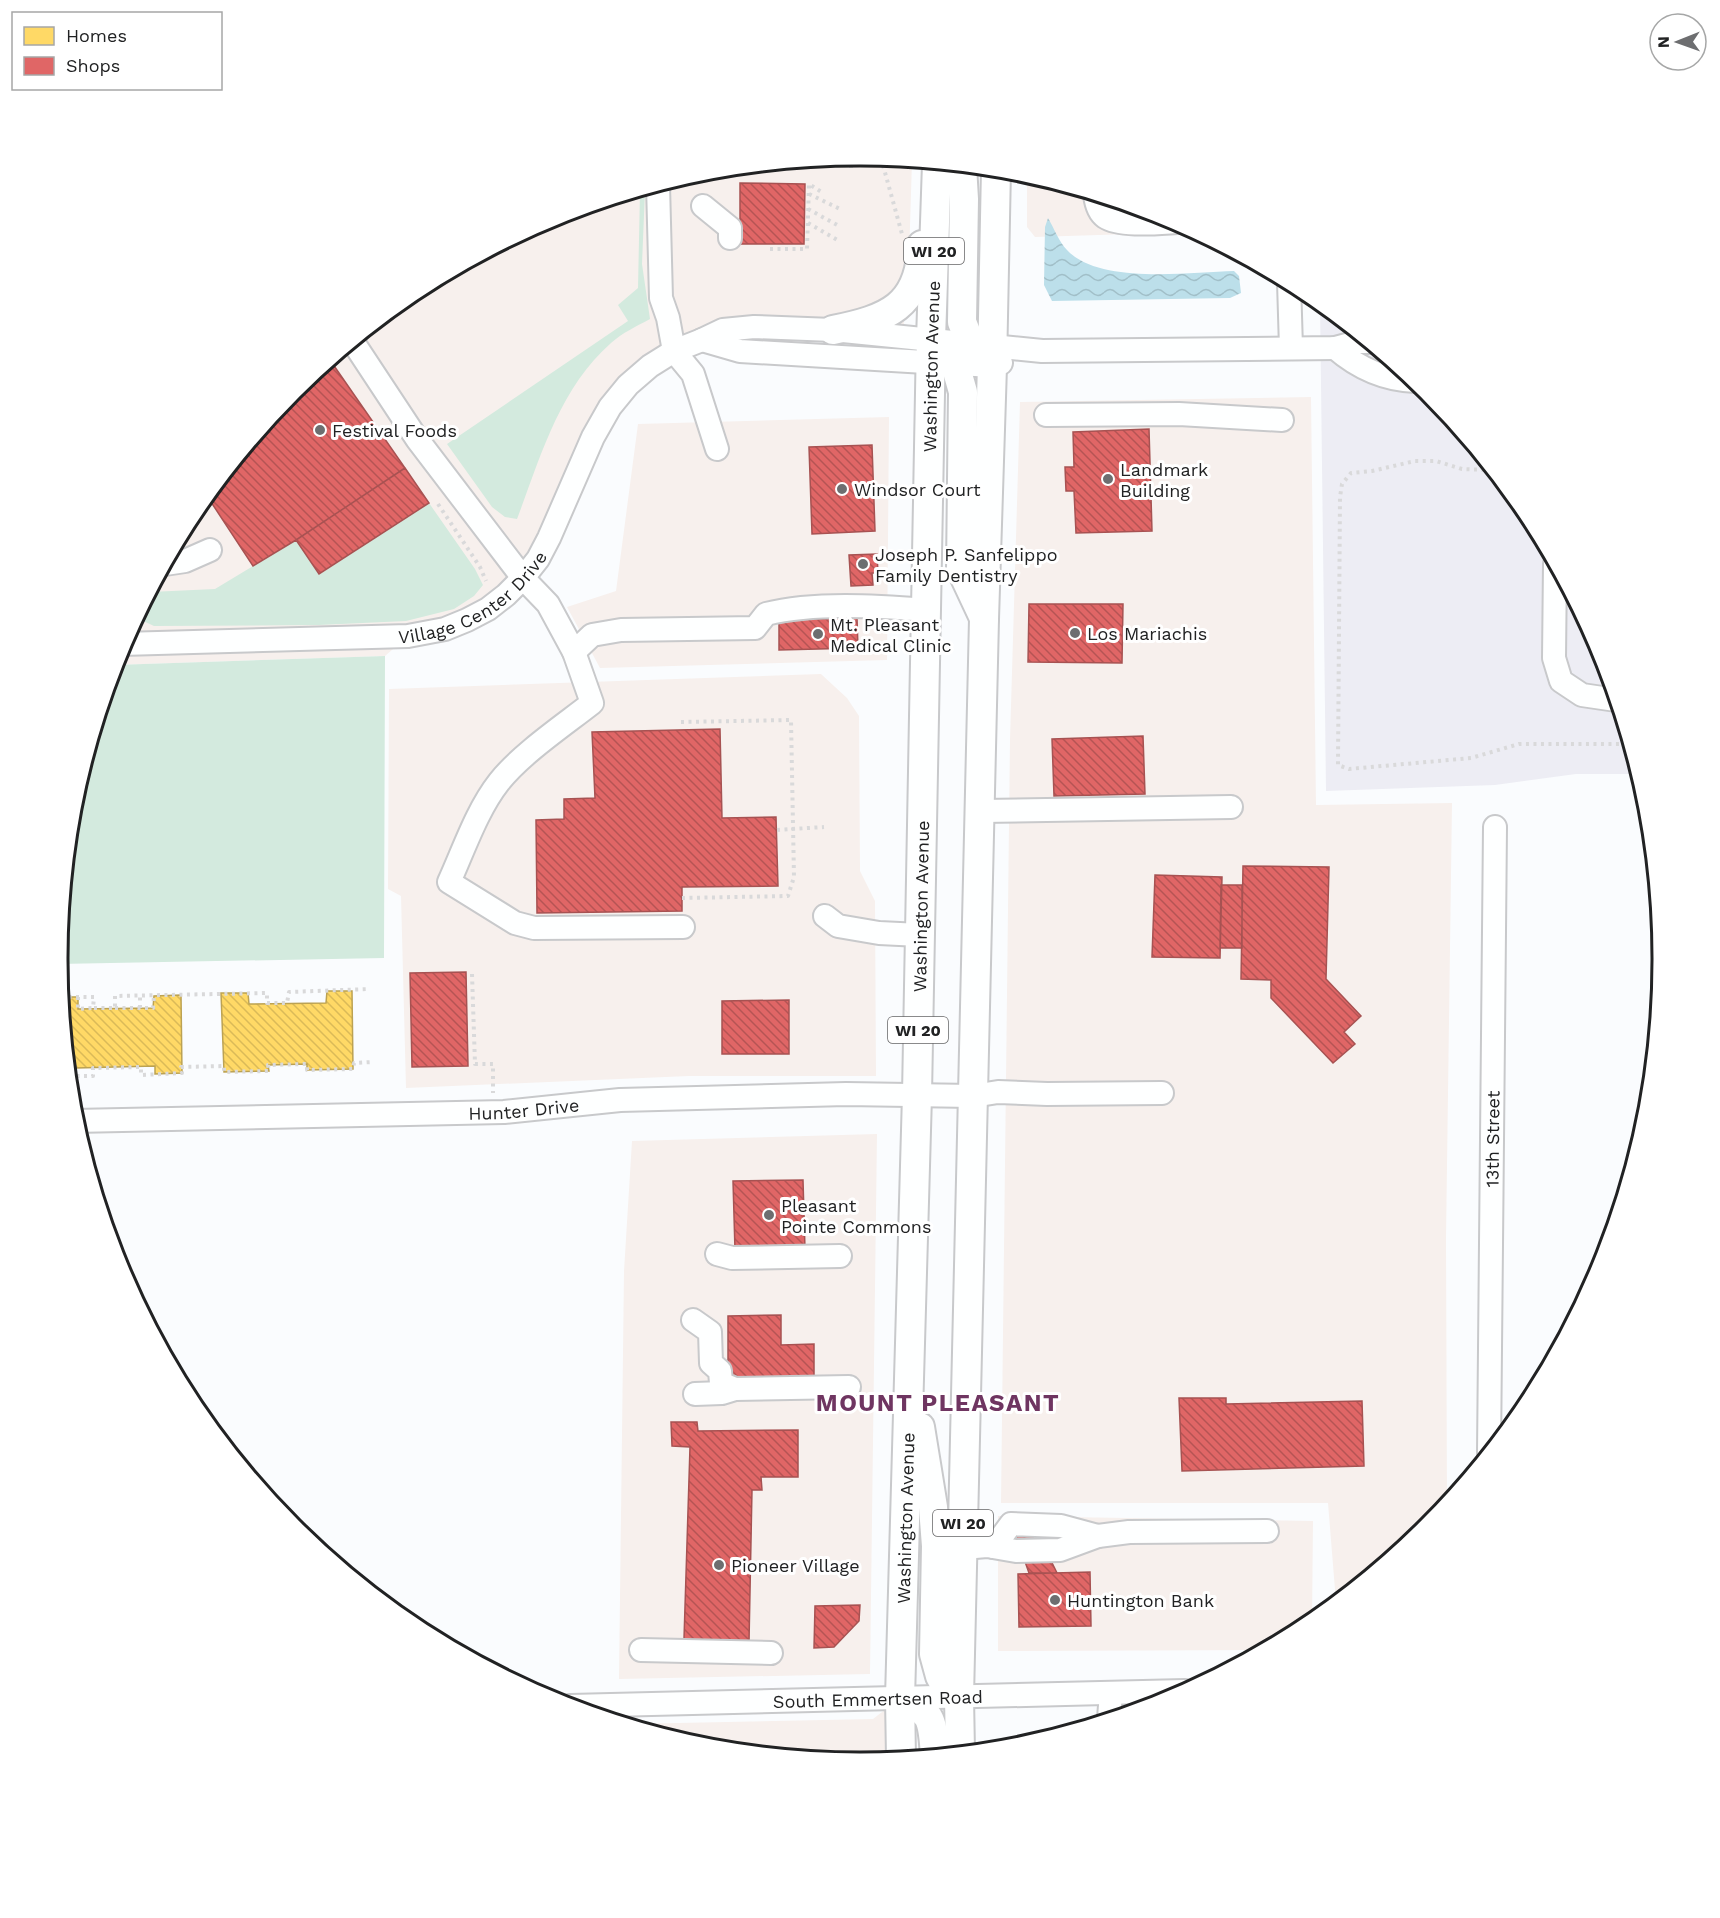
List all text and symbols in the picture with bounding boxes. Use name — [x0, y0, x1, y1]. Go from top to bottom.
legend — [12, 12, 222, 90]
north arrow — [1648, 12, 1708, 72]
text: Homes — [66, 25, 127, 46]
text: N — [1654, 36, 1673, 48]
text: Shops — [66, 55, 120, 76]
road number: WI 20 — [904, 238, 964, 264]
street label: Washington Avenue — [918, 280, 943, 452]
place label: Festival Foods — [332, 420, 457, 441]
marker: Festival Foods — [313, 423, 327, 437]
place label: Landmark Building — [1120, 459, 1208, 501]
marker: Landmark Building — [1101, 472, 1115, 486]
place label: Windsor Court — [854, 479, 981, 500]
marker: Windsor Court — [835, 482, 849, 496]
place label: Joseph P. Sanfelippo Family Dentistry — [875, 544, 1057, 586]
street label: Village Center Drive — [398, 548, 551, 647]
marker: Joseph P. Sanfelippo Family Dentistry — [856, 557, 870, 571]
place label: Mt. Pleasant Medical Clinic — [830, 614, 952, 656]
place label: Los Mariachis — [1087, 623, 1207, 644]
marker: Los Mariachis — [1068, 626, 1082, 640]
marker: Mt. Pleasant Medical Clinic — [811, 627, 825, 641]
street label: Washington Avenue — [908, 820, 933, 992]
road number: WI 20 — [888, 1017, 948, 1043]
street label: 13th Street — [1481, 1090, 1503, 1187]
street label: Hunter Drive — [468, 1094, 580, 1123]
place label: Pleasant Pointe Commons — [781, 1195, 931, 1237]
marker: Pleasant Pointe Commons — [762, 1208, 776, 1222]
district label: MOUNT PLEASANT — [816, 1389, 1060, 1417]
street label: Washington Avenue — [892, 1432, 918, 1604]
road number: WI 20 — [933, 1510, 993, 1536]
place label: Pioneer Village — [731, 1555, 860, 1576]
marker: Pioneer Village — [712, 1558, 726, 1572]
place label: Huntington Bank — [1067, 1590, 1214, 1611]
marker: Huntington Bank — [1048, 1593, 1062, 1607]
street label: South Emmertsen Road — [773, 1685, 983, 1712]

